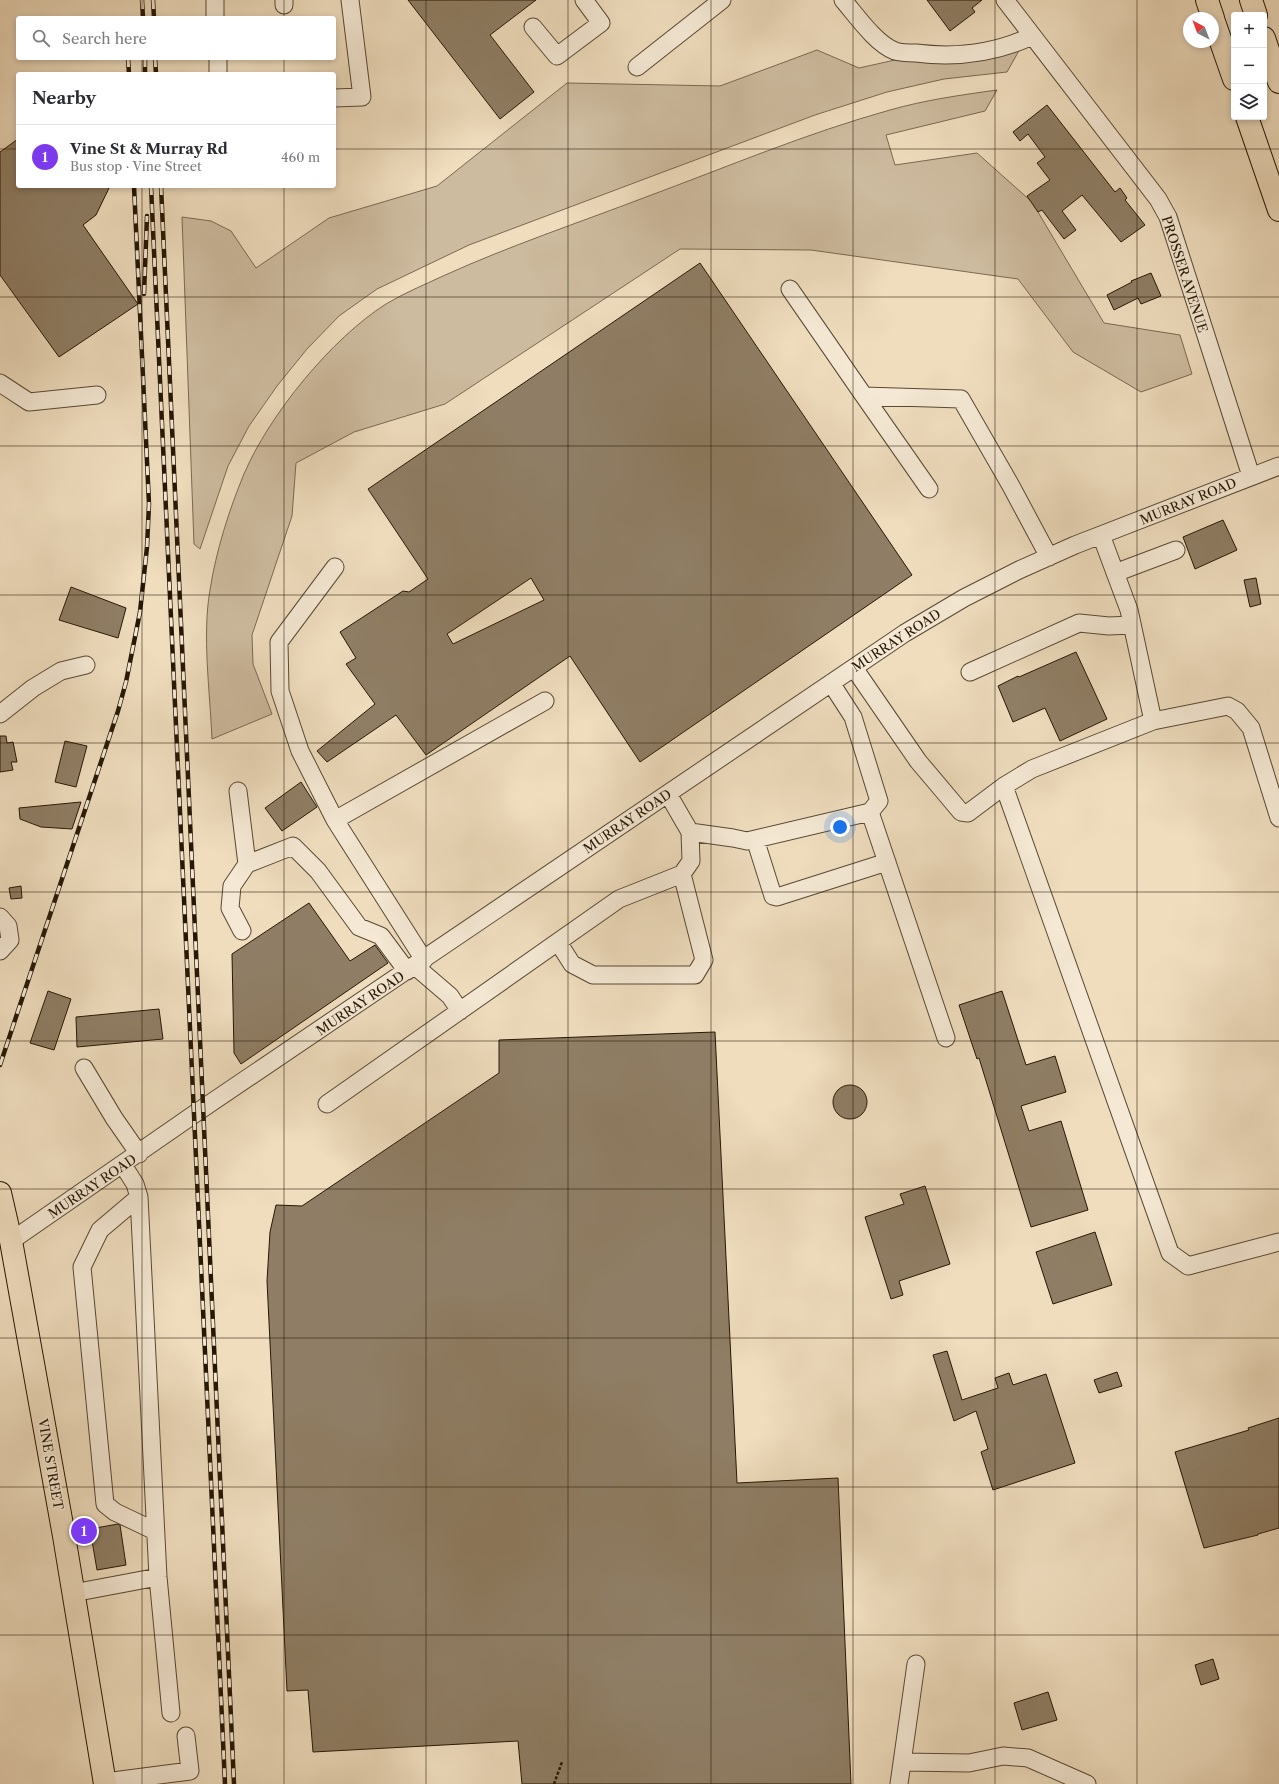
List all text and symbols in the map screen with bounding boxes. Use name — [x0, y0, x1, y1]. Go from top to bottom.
north arrow — [1183, 12, 1219, 48]
map controls — [1231, 12, 1267, 120]
button: + — [1231, 12, 1267, 48]
search box — [16, 16, 336, 60]
icon: search — [30, 27, 52, 49]
text: Search here — [62, 29, 147, 48]
button: − — [1231, 48, 1267, 84]
button: layers — [1231, 84, 1267, 120]
text: Nearby — [32, 88, 96, 108]
text: Vine St & Murray Rd — [70, 139, 228, 158]
text: 1 — [42, 149, 48, 165]
text: 460 m — [281, 149, 320, 165]
text: Bus stop · Vine Street — [70, 158, 202, 174]
street label: PROSSER AVENUE — [1159, 214, 1211, 334]
street label: MURRAY ROAD — [1137, 474, 1239, 528]
street label: MURRAY ROAD — [848, 605, 944, 675]
street label: MURRAY ROAD — [580, 786, 674, 856]
your location — [830, 817, 850, 837]
street label: MURRAY ROAD — [313, 968, 407, 1038]
street label: MURRAY ROAD — [45, 1151, 139, 1221]
street label: VINE STREET — [35, 1416, 67, 1511]
pin: 1 — [71, 1516, 97, 1546]

